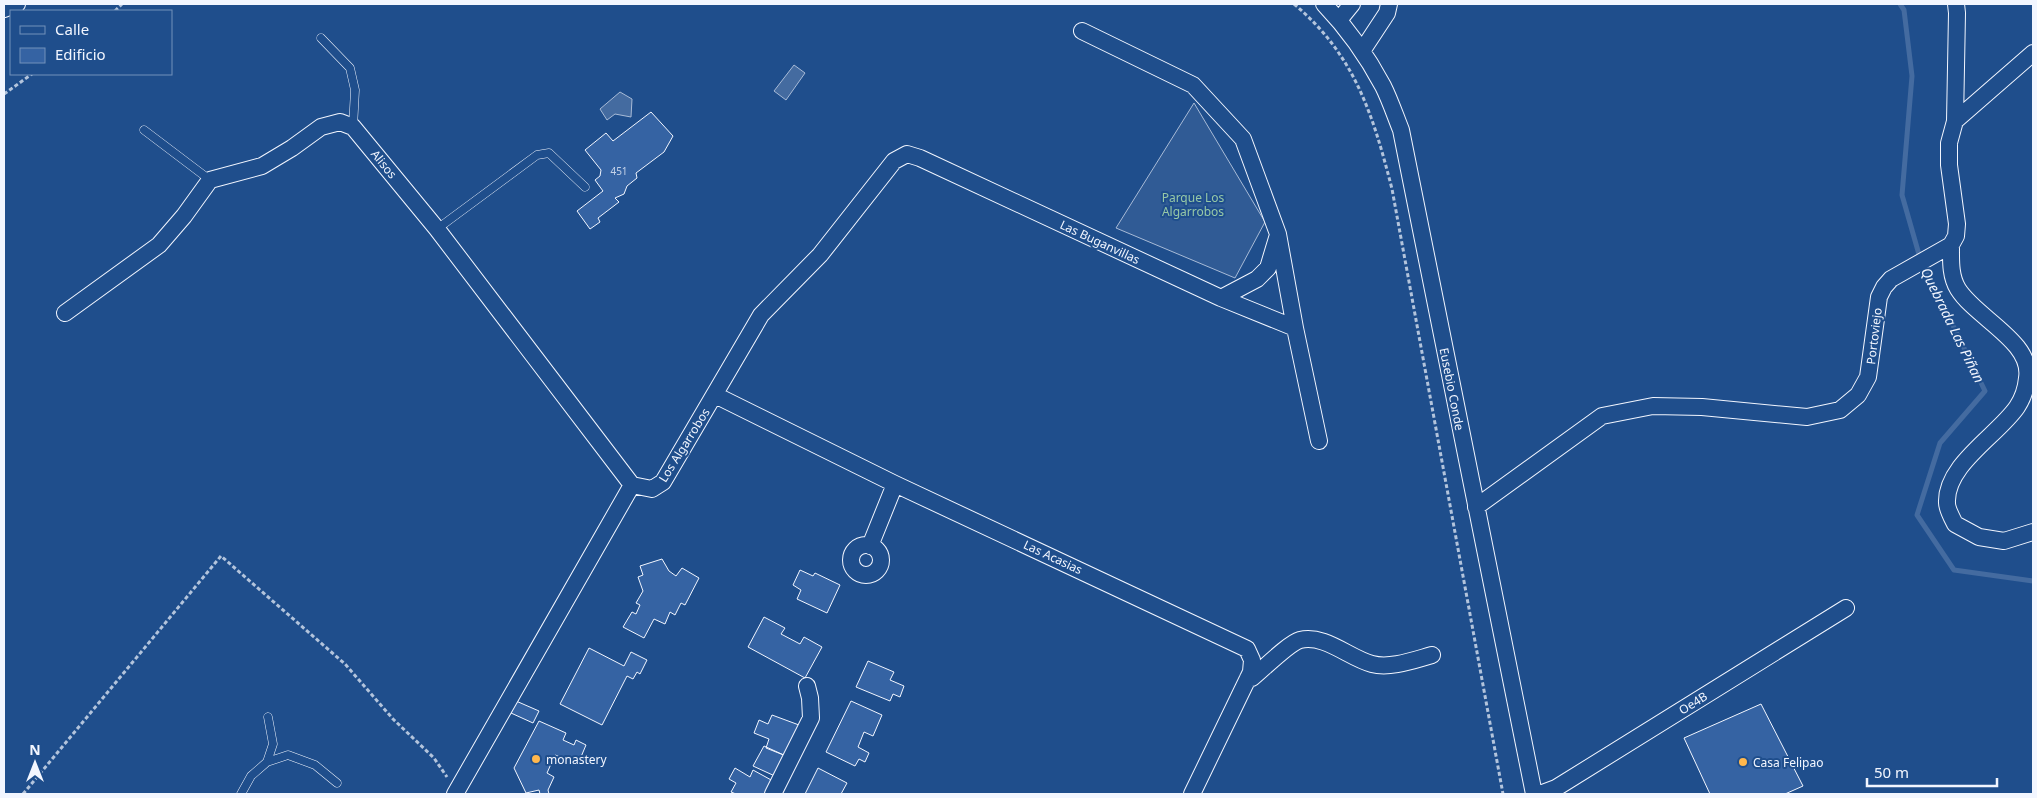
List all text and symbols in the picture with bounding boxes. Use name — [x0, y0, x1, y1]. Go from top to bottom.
legend — [10, 10, 172, 75]
text: Calle — [55, 19, 89, 39]
text: Edificio — [55, 44, 106, 64]
street label: Alisos — [367, 146, 401, 182]
house number: 451 — [610, 164, 628, 178]
park label: Parque Los Algarrobos — [1162, 189, 1225, 220]
street label: Las Buganvillas — [1057, 216, 1143, 268]
water label: Quebrada Las Piñan — [1917, 264, 1989, 386]
street label: Portoviejo — [1862, 307, 1886, 365]
street label: Eusebio Conde — [1436, 346, 1468, 432]
street label: Los Algarrobos — [654, 404, 714, 485]
street label: Las Acasias — [1021, 536, 1086, 578]
street label: Oe4B — [1675, 688, 1711, 718]
north arrow — [10, 738, 60, 788]
text: N — [29, 740, 41, 759]
place label: monastery — [546, 751, 607, 768]
marker: monastery — [530, 753, 542, 765]
place label: Casa Felipao — [1753, 754, 1823, 771]
marker: Casa Felipao — [1737, 756, 1749, 768]
scale bar — [1867, 756, 1997, 788]
text: 50 m — [1874, 762, 1909, 782]

